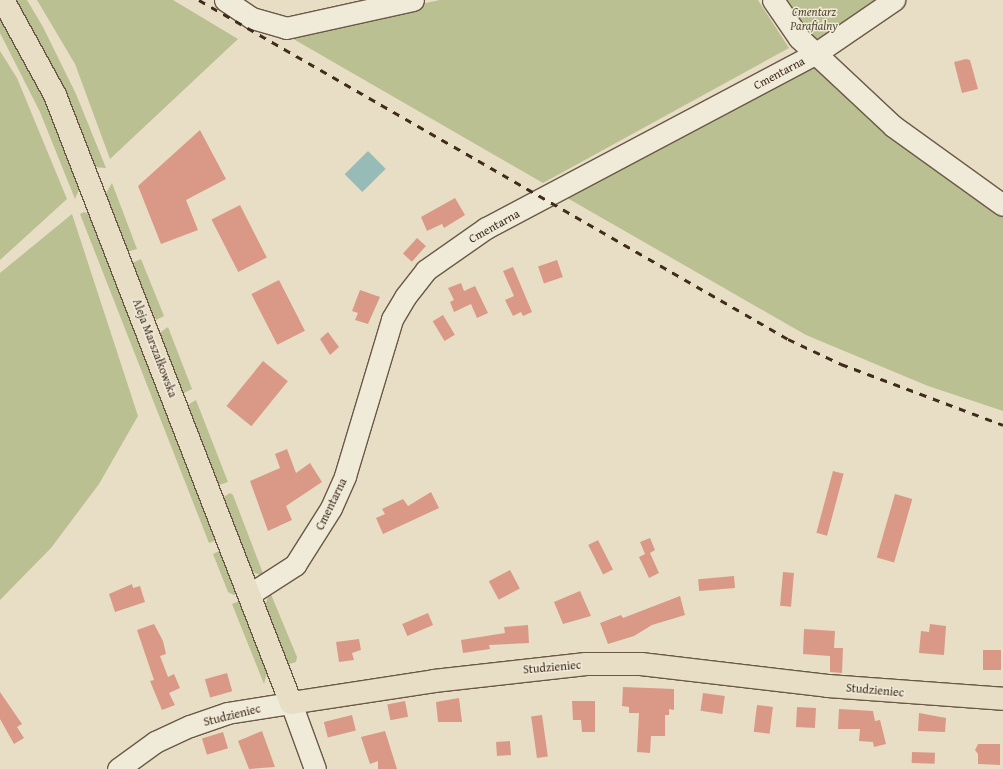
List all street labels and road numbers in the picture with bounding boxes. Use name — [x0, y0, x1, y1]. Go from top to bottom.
street label: Cmentarna — [751, 54, 807, 92]
street label: Cmentarna — [466, 206, 522, 246]
street label: Aleja Marszałkowska — [130, 297, 180, 399]
street label: Cmentarna — [312, 476, 350, 532]
street label: Studzieniec — [522, 657, 582, 677]
street label: Studzieniec — [845, 680, 905, 700]
street label: Studzieniec — [202, 701, 262, 729]

